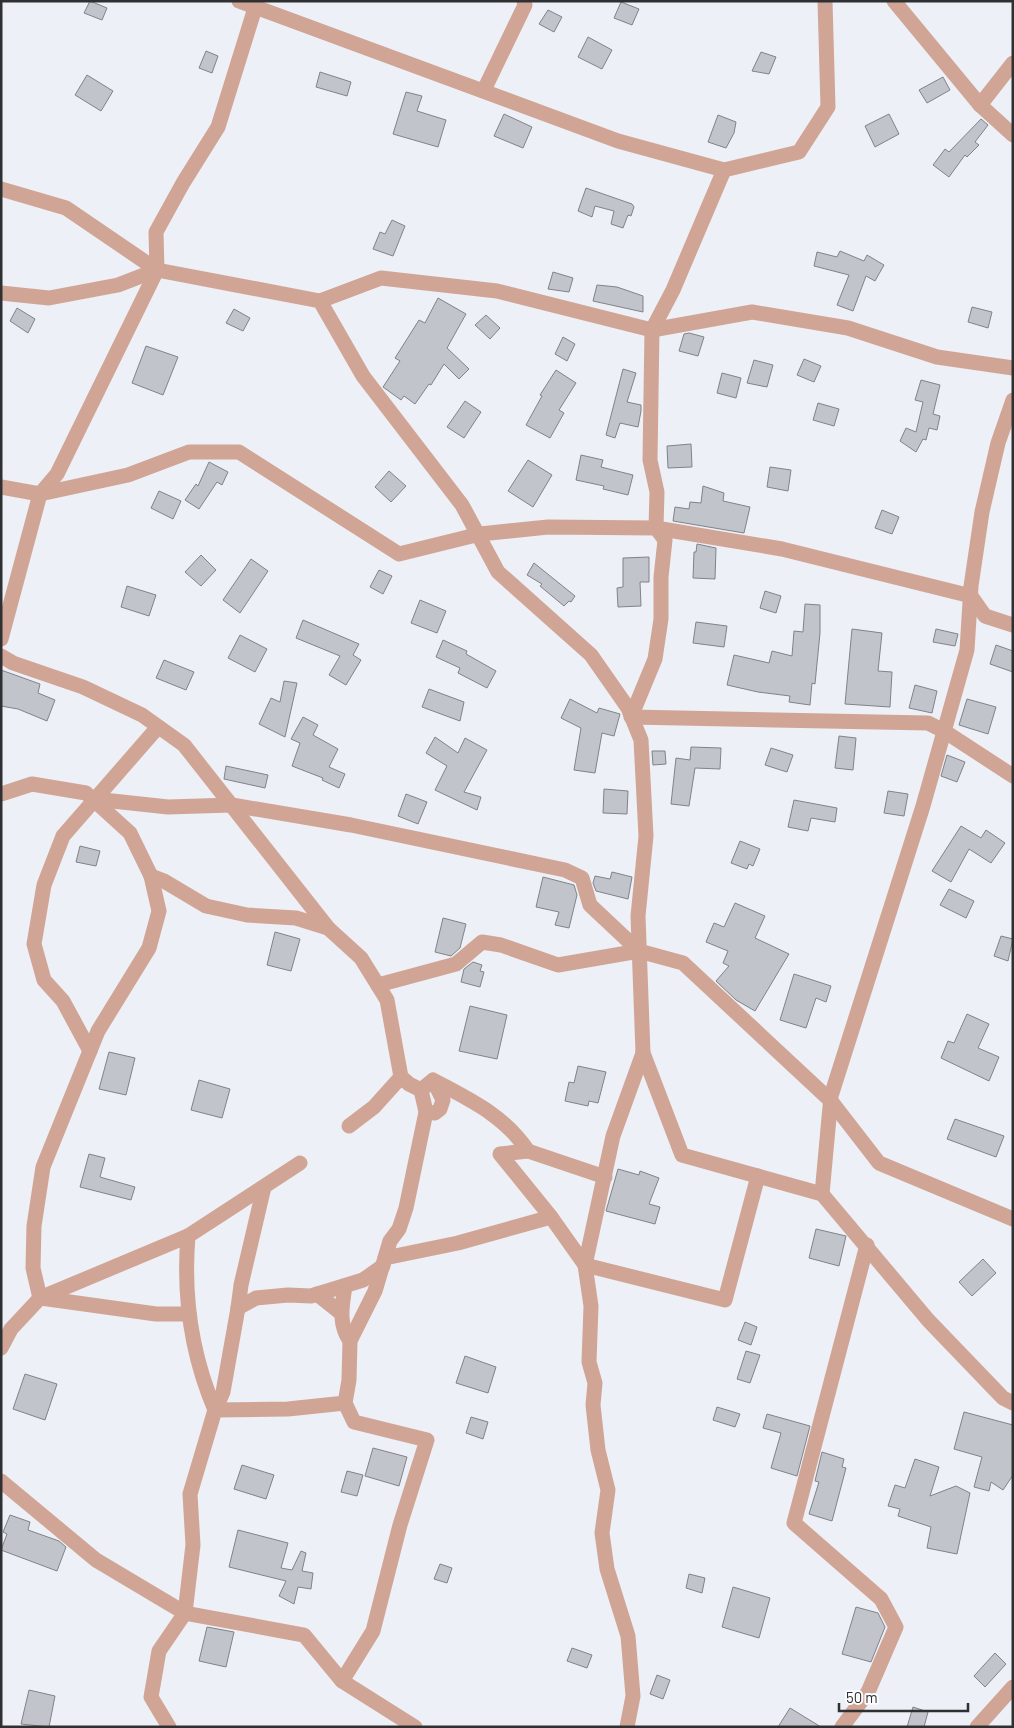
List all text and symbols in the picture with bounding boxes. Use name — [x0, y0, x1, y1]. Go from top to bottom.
scale bar — [839, 1680, 968, 1712]
text: 50 m — [846, 1688, 878, 1706]

